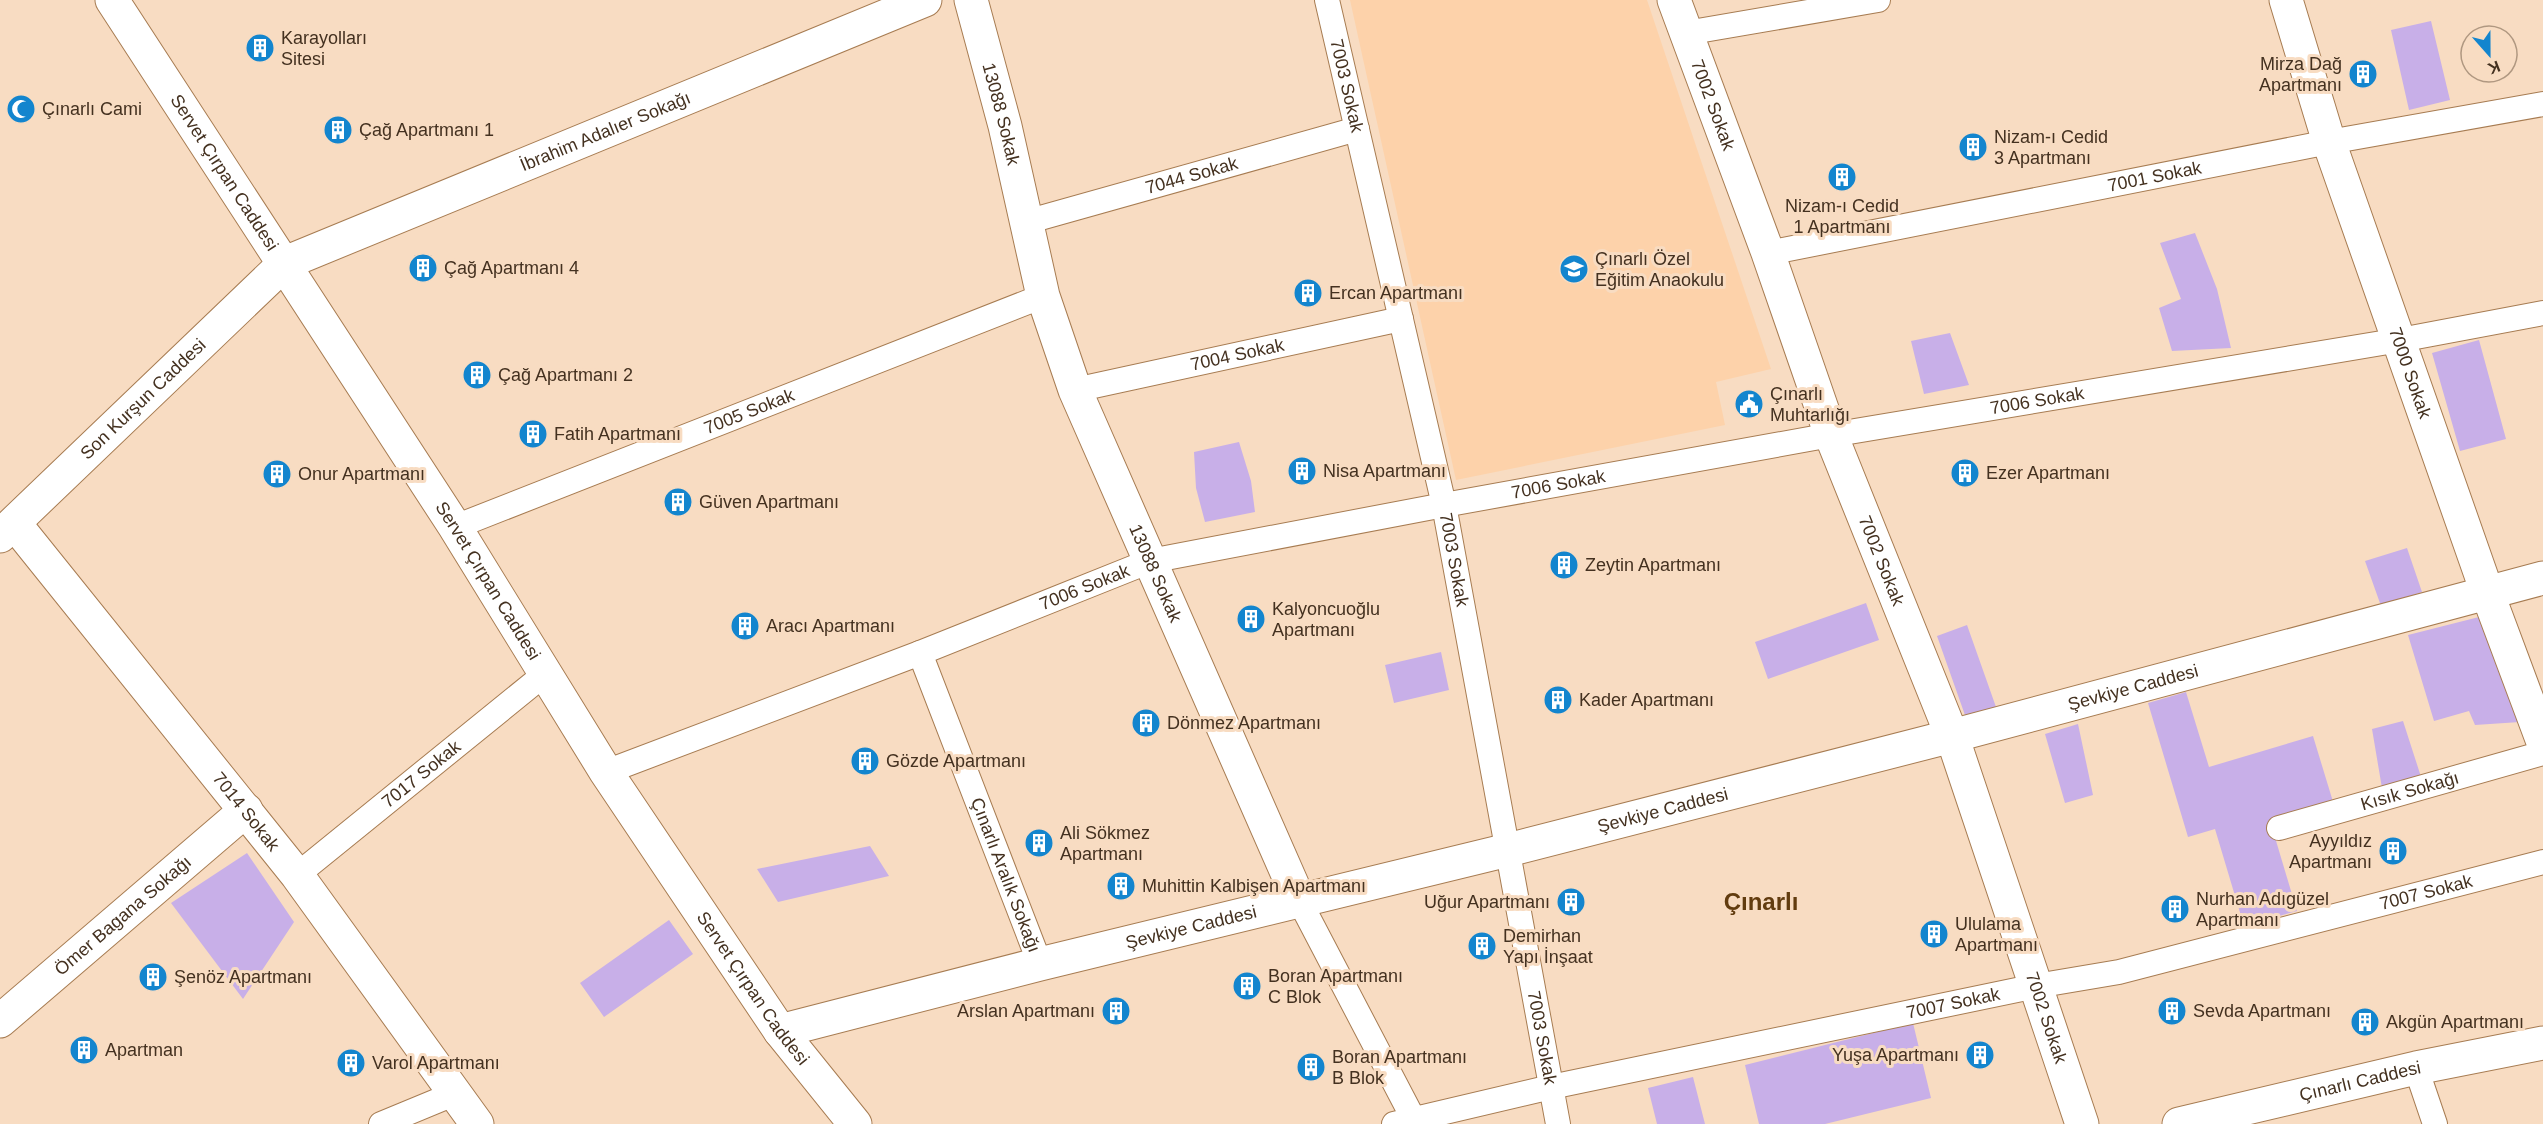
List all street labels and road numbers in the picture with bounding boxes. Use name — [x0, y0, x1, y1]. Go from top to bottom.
street label: 7003 Sokak — [1326, 37, 1368, 135]
street label: 7002 Sokak — [1687, 57, 1739, 154]
street label: 13088 Sokak — [978, 61, 1024, 168]
street label: İbrahim Adalıer Sokağı — [517, 87, 693, 175]
street label: Servet Çırpan Caddesi — [166, 91, 282, 254]
street label: 7044 Sokak — [1143, 153, 1241, 198]
street label: 7001 Sokak — [2106, 157, 2204, 196]
street label: 7000 Sokak — [2385, 325, 2436, 422]
street label: Son Kurşun Caddesi — [76, 335, 210, 463]
street label: 7004 Sokak — [1189, 335, 1287, 375]
street label: 7006 Sokak — [1989, 383, 2087, 418]
street label: 7005 Sokak — [701, 384, 798, 438]
street label: 7006 Sokak — [1510, 466, 1608, 503]
street label: Servet Çırpan Caddesi — [431, 498, 544, 664]
street label: 7003 Sokak — [1436, 511, 1473, 609]
street label: 7002 Sokak — [1855, 513, 1909, 610]
street label: 13088 Sokak — [1125, 521, 1186, 626]
street label: 7006 Sokak — [1037, 560, 1133, 614]
street label: Şevkiye Caddesi — [2066, 661, 2200, 715]
street label: 7017 Sokak — [378, 736, 465, 812]
street label: Kısık Sokağı — [2358, 767, 2461, 814]
street label: 7014 Sokak — [209, 768, 284, 856]
street label: Şevkiye Caddesi — [1595, 784, 1730, 837]
street label: Çınarlı Aralık Sokağı — [967, 795, 1045, 955]
street label: Ömer Bagana Sokağı — [51, 852, 195, 980]
street label: 7007 Sokak — [2377, 870, 2475, 914]
street label: Şevkiye Caddesi — [1124, 902, 1259, 953]
street label: Servet Çırpan Caddesi — [693, 908, 813, 1069]
street label: 7002 Sokak — [2022, 969, 2071, 1067]
street label: 7007 Sokak — [1904, 984, 2003, 1023]
street label: 7003 Sokak — [1524, 989, 1561, 1087]
street label: Çınarlı Caddesi — [2297, 1057, 2422, 1105]

